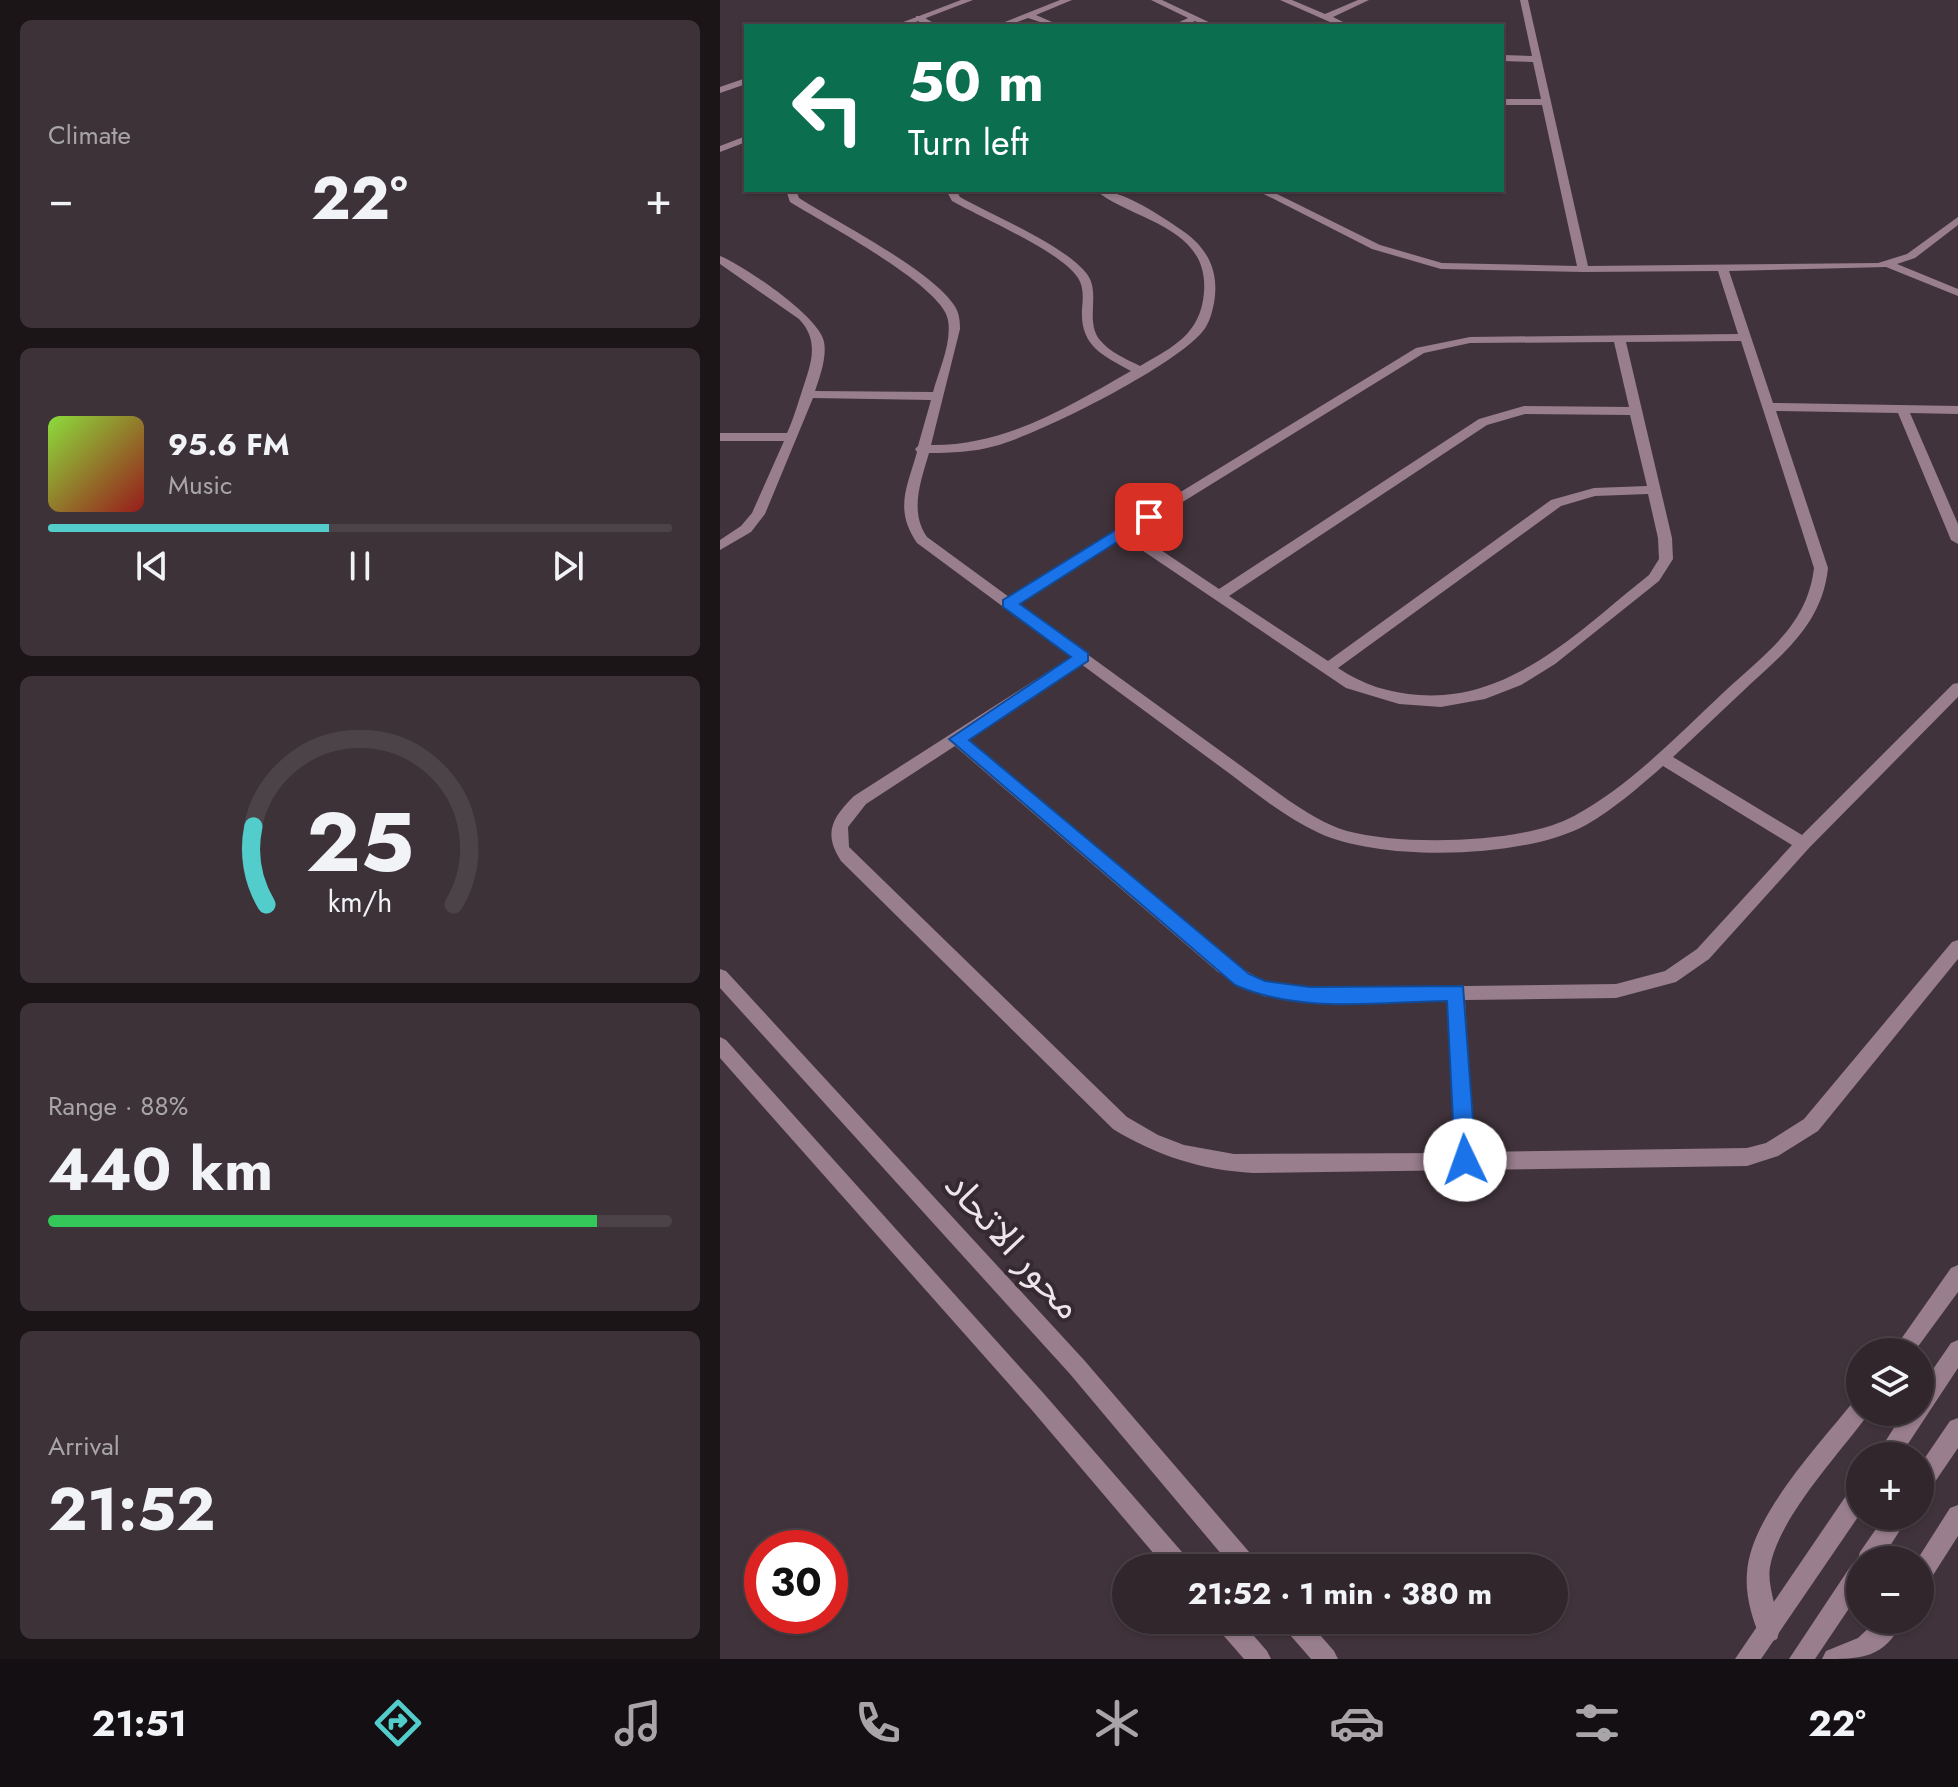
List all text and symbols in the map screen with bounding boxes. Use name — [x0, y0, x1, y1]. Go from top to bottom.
text: 50 m — [908, 41, 1044, 122]
icon: left — [776, 56, 880, 160]
text: Climate — [48, 116, 131, 154]
text: Turn left — [908, 116, 1029, 168]
text: 22° — [311, 155, 408, 242]
text: − — [48, 167, 74, 231]
text: + — [645, 167, 672, 231]
text: 95.6 FM — [168, 423, 289, 466]
text: Music — [168, 466, 232, 504]
pin — [1115, 483, 1183, 551]
icon: arrive — [1127, 495, 1171, 539]
icon: previous — [130, 544, 174, 588]
icon: pause — [338, 544, 382, 588]
icon: next — [546, 544, 590, 588]
text: 25 — [306, 782, 414, 902]
text: km/h — [328, 882, 392, 924]
text: Range · 88% — [48, 1087, 188, 1125]
position arrow — [1423, 1118, 1507, 1202]
text: 440 km — [48, 1126, 273, 1213]
street label: محور الاتحاد — [932, 1158, 1096, 1332]
map controls — [1846, 1338, 1934, 1634]
button: layers — [1846, 1338, 1934, 1426]
text: Arrival — [48, 1427, 120, 1465]
button: + — [1846, 1442, 1934, 1530]
text: 21:52 — [48, 1466, 215, 1553]
speed limit sign: 30 — [744, 1530, 848, 1634]
button: − — [1846, 1546, 1934, 1634]
text: 21:52 · 1 min · 380 m — [1188, 1572, 1492, 1615]
icon: directions — [370, 1695, 426, 1751]
icon: music — [610, 1695, 666, 1751]
icon: phone — [850, 1695, 906, 1751]
icon: climate — [1089, 1695, 1145, 1751]
icon: car — [1329, 1695, 1385, 1751]
icon: filters — [1569, 1695, 1625, 1751]
text: 21:51 — [92, 1697, 187, 1749]
text: 22° — [1808, 1697, 1866, 1749]

